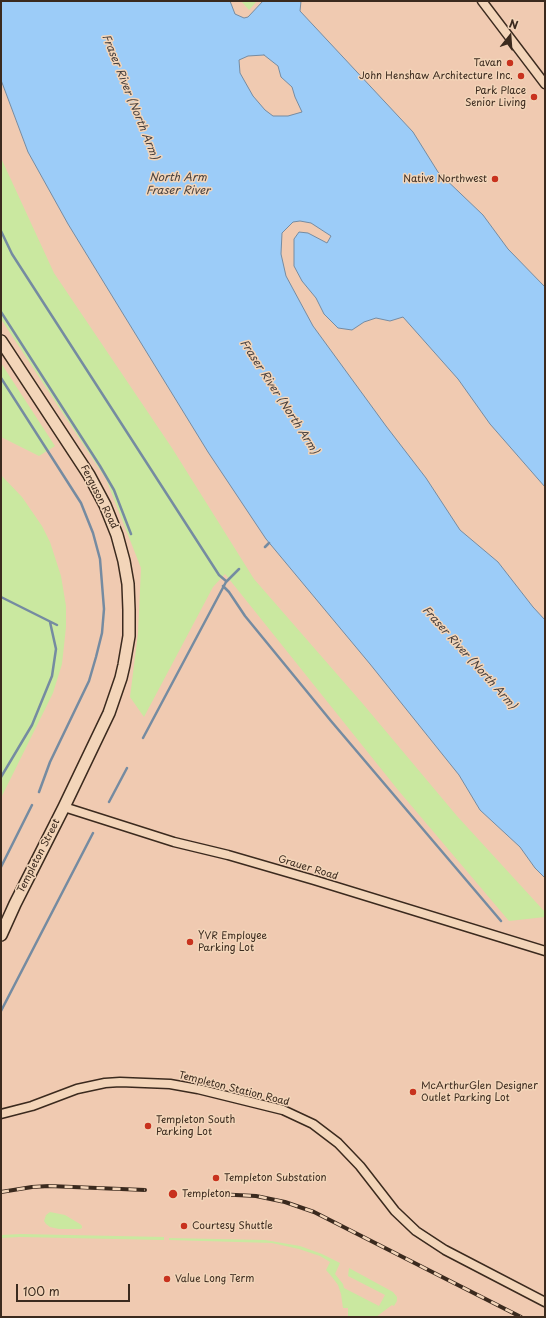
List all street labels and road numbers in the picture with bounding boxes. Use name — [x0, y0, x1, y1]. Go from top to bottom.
street label: Ferguson Road — [78, 463, 120, 531]
street label: Templeton Street — [15, 817, 63, 895]
street label: Grauer Road — [277, 853, 339, 883]
street label: Templeton Station Road — [177, 1069, 291, 1109]

